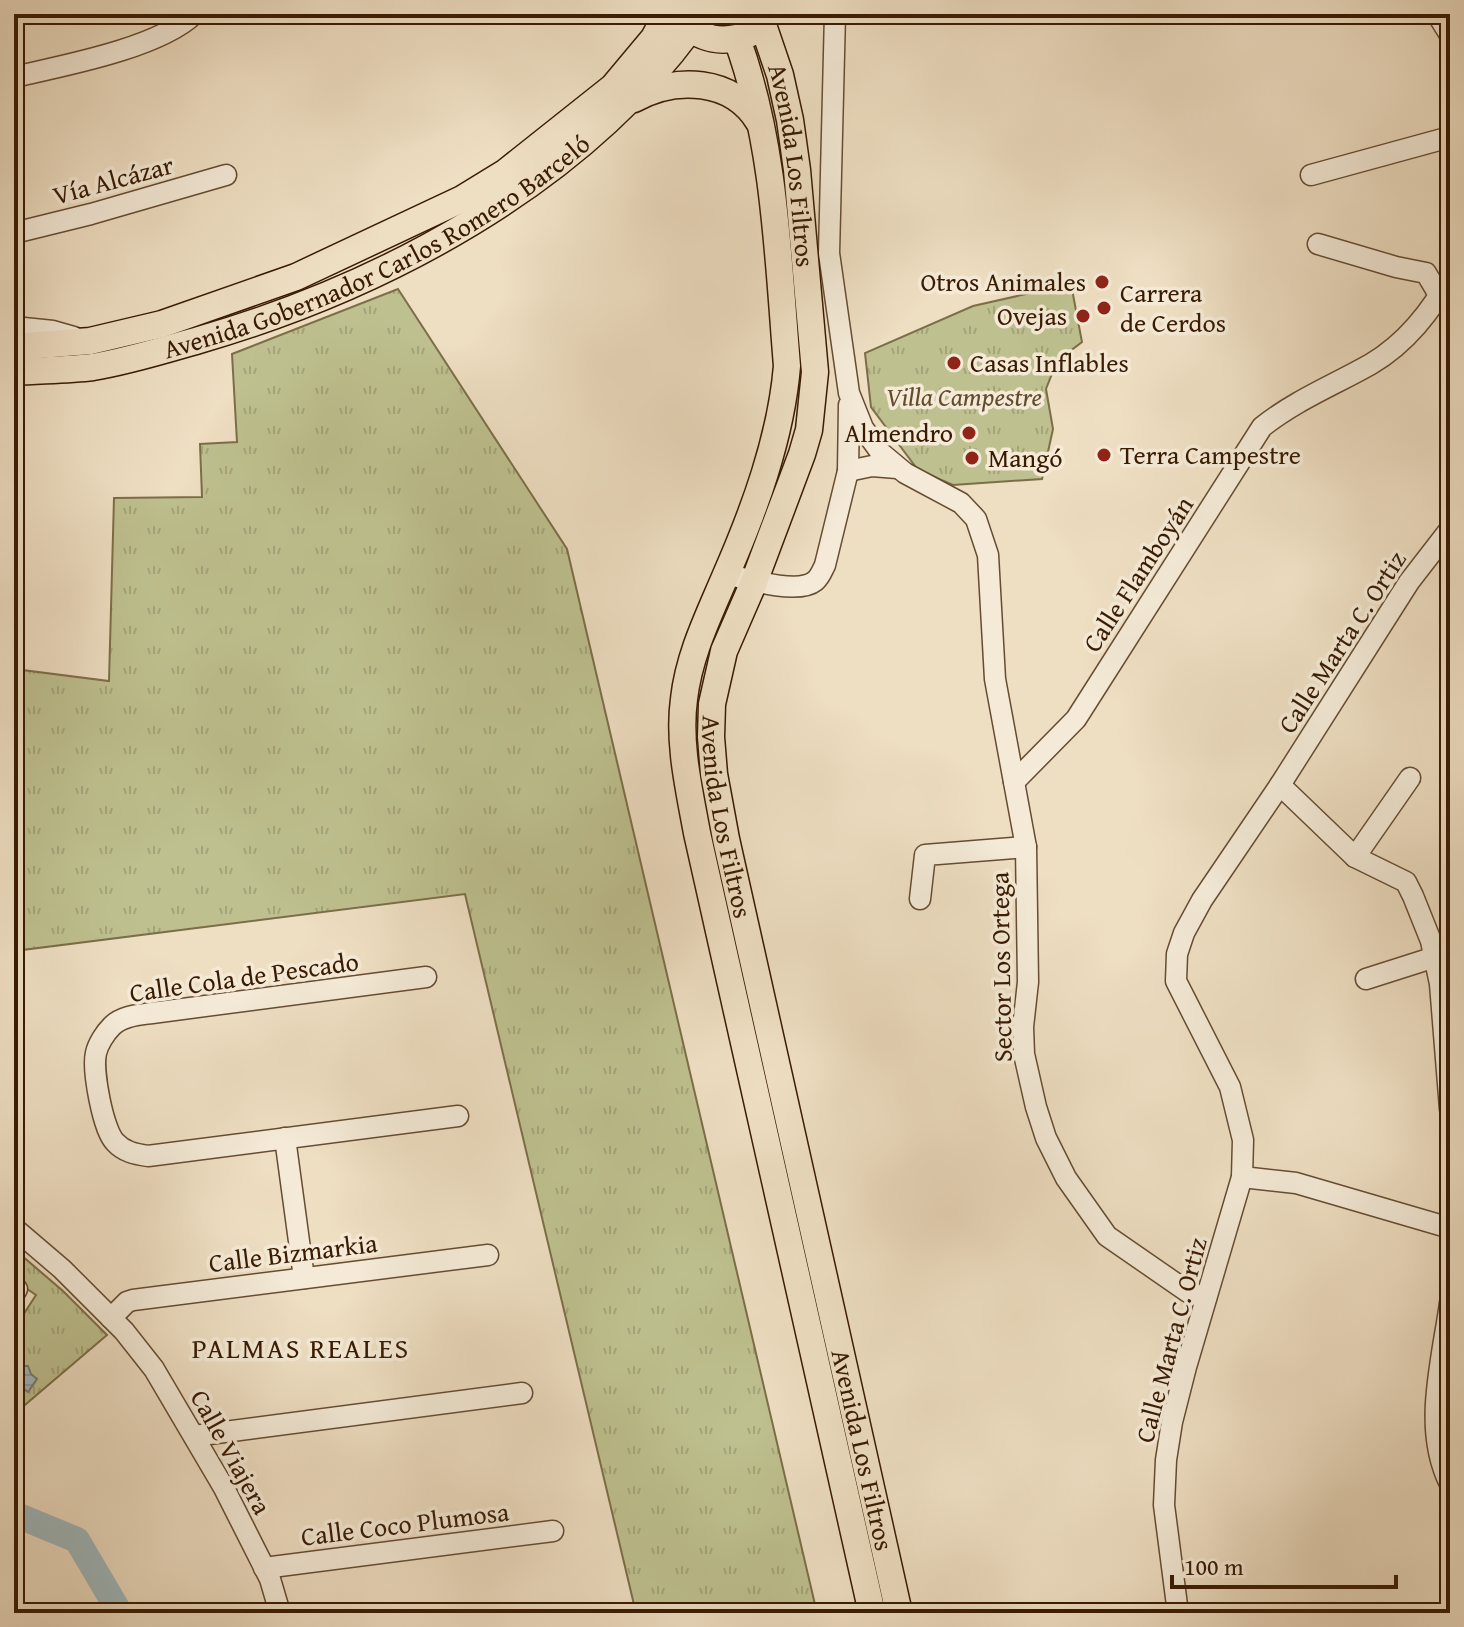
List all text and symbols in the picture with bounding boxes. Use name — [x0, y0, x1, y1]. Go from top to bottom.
street label: Avenida Los Filtros — [758, 58, 826, 269]
street label: Avenida Gobernador Carlos Romero Barceló — [159, 125, 598, 368]
street label: Vía Alcázar — [48, 145, 178, 214]
place label: Otros Animales — [920, 262, 1086, 301]
marker: Otros Animales — [1093, 273, 1111, 291]
place label: Carrera de Cerdos — [1120, 273, 1226, 342]
place label: Ovejas — [997, 296, 1067, 335]
marker: Carrera de Cerdos — [1095, 299, 1113, 317]
marker: Ovejas — [1074, 307, 1092, 325]
place label: Casas Inflables — [970, 343, 1129, 382]
marker: Casas Inflables — [945, 354, 963, 372]
park label: Villa Campestre — [886, 377, 1042, 416]
place label: Almendro — [844, 413, 953, 452]
marker: Almendro — [960, 424, 978, 442]
place label: Terra Campestre — [1120, 435, 1301, 474]
place label: Mangó — [988, 438, 1062, 477]
marker: Terra Campestre — [1095, 446, 1113, 464]
marker: Mangó — [963, 449, 981, 467]
street label: Calle Flamboyán — [1072, 488, 1203, 659]
street label: Calle Marta C. Ortiz — [1268, 543, 1415, 741]
street label: Avenida Los Filtros — [692, 715, 763, 922]
street label: Sector Los Ortega — [979, 871, 1022, 1063]
street label: Calle Cola de Pescado — [127, 941, 361, 1012]
street label: Calle Bizmarkia — [206, 1223, 380, 1282]
street label: Calle Marta C. Ortiz — [1124, 1233, 1217, 1447]
district label: PALMAS REALES — [192, 1327, 410, 1368]
street label: Avenida Los Filtros — [822, 1345, 904, 1554]
street label: Calle Viajera — [181, 1382, 282, 1522]
street label: Calle Coco Plumosa — [299, 1491, 512, 1556]
scale bar — [1172, 1539, 1396, 1589]
text: 100 m — [1184, 1549, 1244, 1584]

